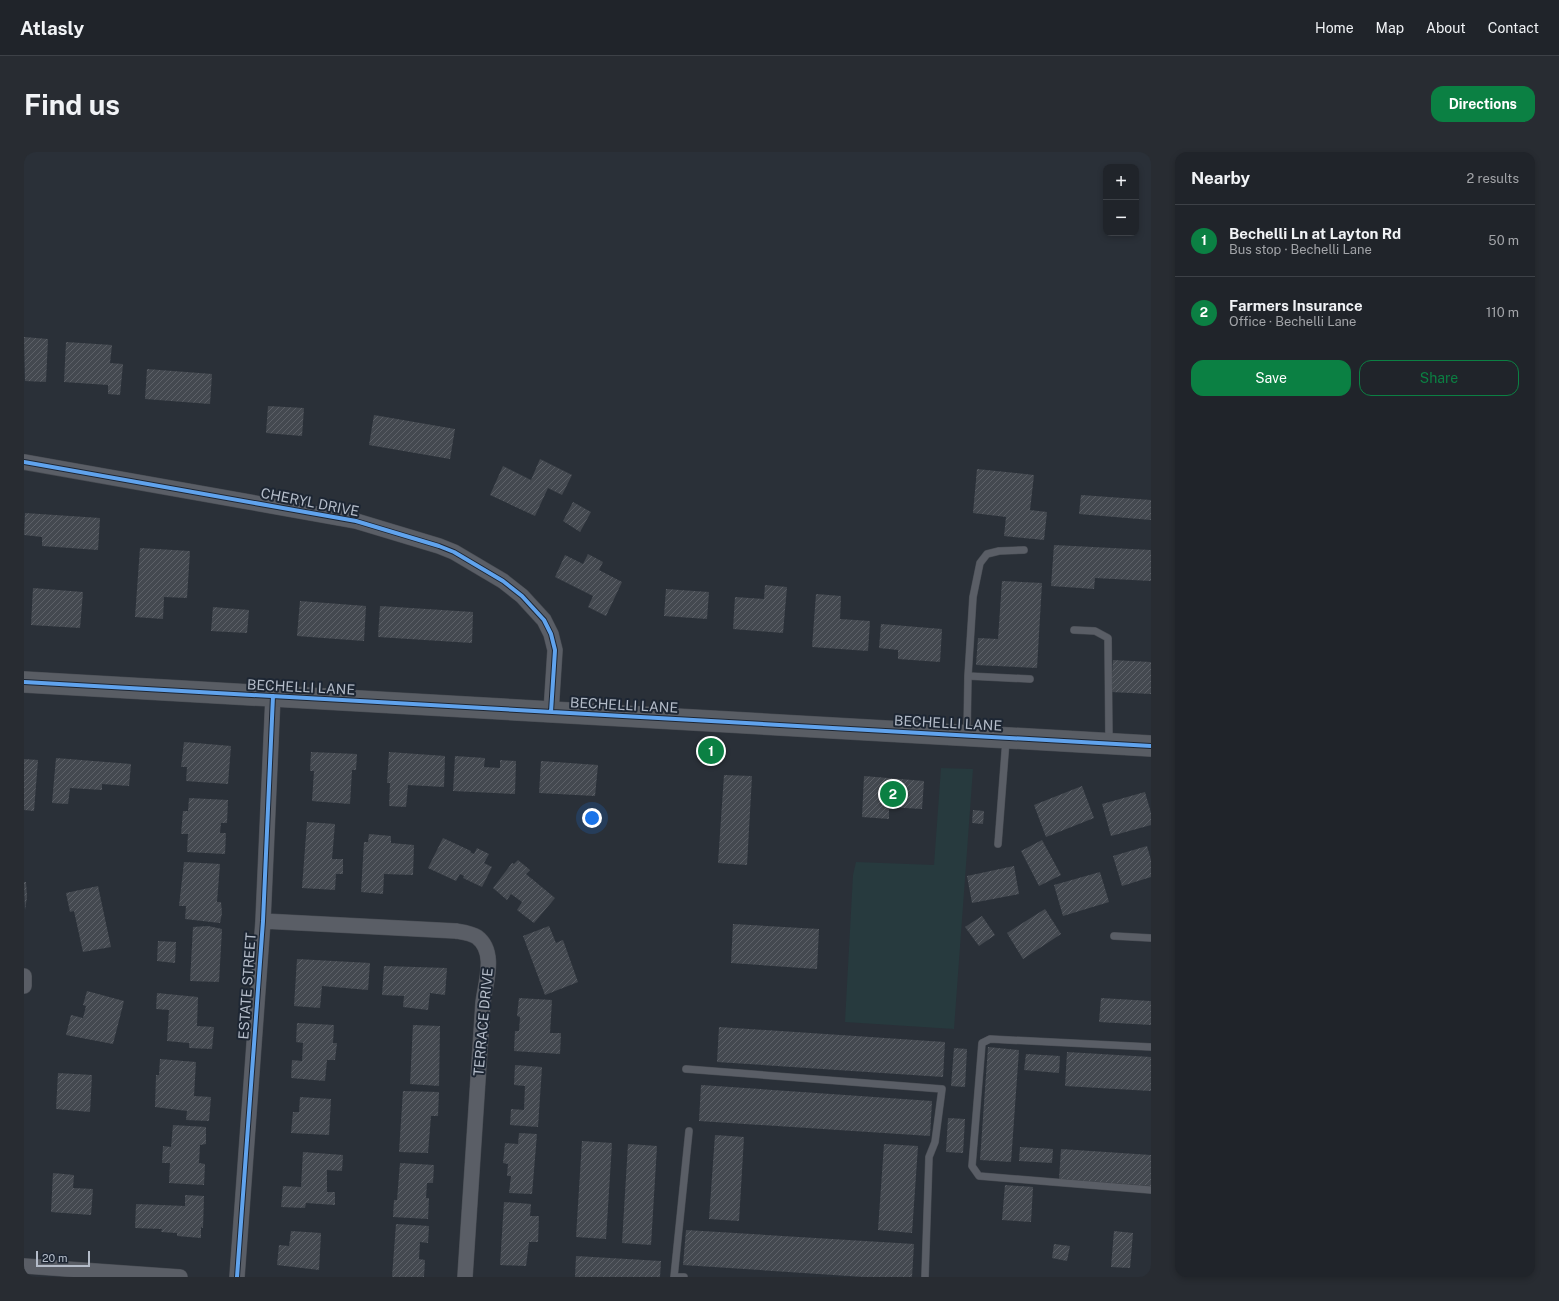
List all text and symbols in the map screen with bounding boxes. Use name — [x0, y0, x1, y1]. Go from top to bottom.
text: Atlasly — [20, 17, 84, 39]
text: Home — [1315, 20, 1354, 36]
text: Map — [1376, 20, 1404, 36]
text: About — [1426, 20, 1466, 36]
text: Contact — [1488, 20, 1539, 36]
button: Directions — [1431, 86, 1535, 122]
text: Find us — [24, 88, 120, 121]
map controls — [1103, 164, 1139, 236]
button: + — [1103, 164, 1139, 200]
text: Nearby — [1191, 168, 1250, 188]
text: 2 results — [1467, 171, 1519, 186]
button: − — [1103, 200, 1139, 236]
text: Bechelli Ln at Layton Rd — [1229, 225, 1401, 242]
text: 1 — [1201, 233, 1207, 248]
text: 50 m — [1488, 233, 1519, 248]
text: Bus stop · Bechelli Lane — [1229, 242, 1372, 257]
text: Farmers Insurance — [1229, 297, 1363, 314]
text: 2 — [1200, 305, 1208, 320]
text: 110 m — [1486, 305, 1519, 320]
text: Office · Bechelli Lane — [1229, 314, 1356, 329]
button: Save — [1191, 360, 1351, 396]
button: Share — [1359, 360, 1519, 396]
street label: CHERYL DRIVE — [260, 485, 360, 519]
street label: BECHELLI LANE — [246, 676, 356, 698]
street label: BECHELLI LANE — [569, 694, 679, 716]
street label: BECHELLI LANE — [893, 712, 1003, 734]
pin: 1 — [698, 736, 724, 766]
pin: 2 — [880, 779, 906, 809]
your location — [582, 808, 602, 828]
street label: ESTATE STREET — [235, 932, 259, 1040]
street label: TERRACE DRIVE — [470, 967, 496, 1077]
scale bar — [36, 1249, 90, 1268]
text: 20 m — [42, 1252, 67, 1264]

